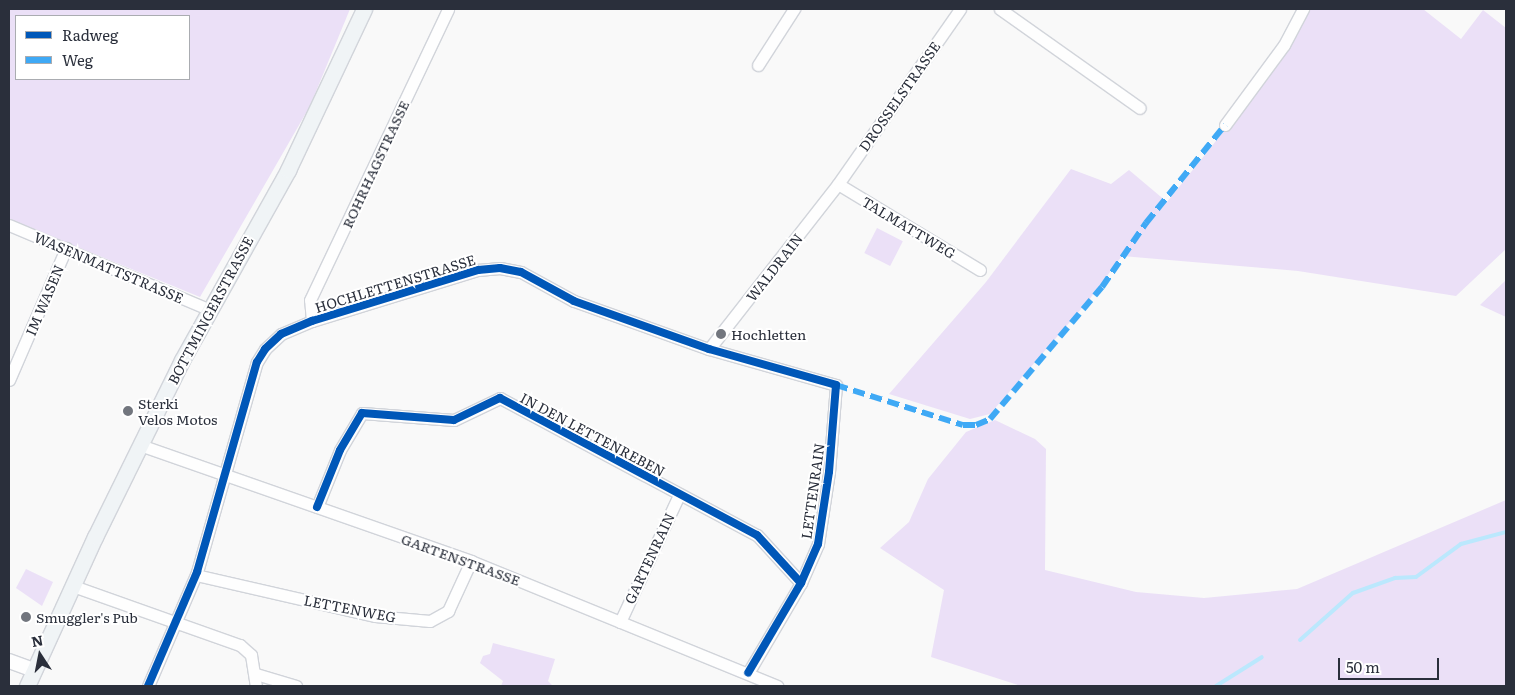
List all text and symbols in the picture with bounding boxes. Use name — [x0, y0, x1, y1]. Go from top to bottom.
legend — [15, 15, 190, 80]
text: Radweg — [62, 23, 118, 46]
street label: DROSSELSTRASSE — [855, 38, 943, 154]
text: Weg — [62, 48, 93, 71]
street label: ROHRHAGSTRASSE — [338, 97, 412, 231]
street label: TALMATTWEG — [859, 192, 959, 262]
street label: WASENMATTSTRASSE — [32, 228, 186, 306]
street label: WALDRAIN — [742, 230, 806, 304]
street label: BOTTMINGERSTRASSE — [164, 233, 256, 387]
street label: HOCHLETTENSTRASSE — [313, 251, 477, 315]
street label: IM WASEN — [22, 262, 66, 338]
place label: Hochletten — [731, 326, 806, 342]
marker: Hochletten — [715, 328, 727, 340]
street label: IN DEN LETTENREBEN — [518, 389, 668, 479]
place label: Sterki Velos Motos — [138, 395, 217, 428]
marker: Sterki Velos Motos — [122, 405, 134, 417]
street label: LETTENRAIN — [797, 442, 827, 540]
street label: GARTENRAIN — [621, 510, 677, 606]
street label: GARTENSTRASSE — [399, 530, 523, 588]
street label: LETTENWEG — [303, 591, 397, 625]
place label: Smuggler's Pub — [36, 609, 138, 625]
marker: Smuggler's Pub — [20, 611, 32, 623]
text: N — [29, 629, 45, 651]
north arrow — [15, 630, 65, 680]
scale bar — [1340, 648, 1441, 680]
text: 50 m — [1346, 655, 1380, 678]

